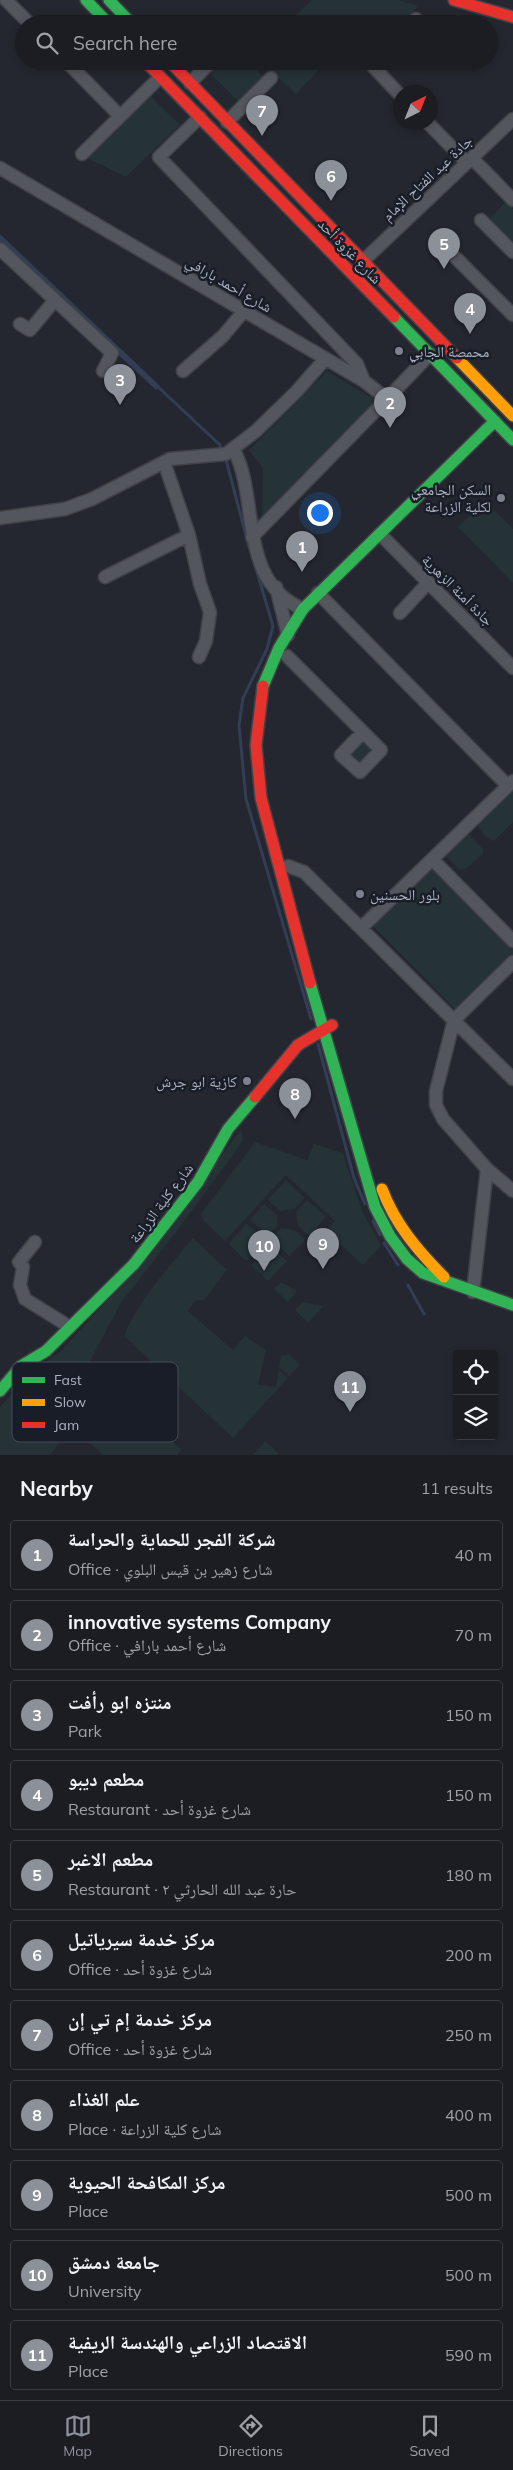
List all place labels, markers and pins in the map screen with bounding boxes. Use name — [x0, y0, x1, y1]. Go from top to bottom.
pin: 7 — [246, 95, 278, 136]
pin: 6 — [315, 160, 347, 201]
pin: 5 — [428, 228, 460, 269]
pin: 4 — [454, 293, 486, 334]
place label: محمصة الجابي — [409, 342, 490, 363]
marker: محمصة الجابي — [393, 345, 405, 357]
pin: 3 — [104, 364, 136, 405]
pin: 2 — [374, 387, 406, 428]
place label: السكن الجامعي لكلية الزراعة — [411, 480, 491, 516]
marker: السكن الجامعي لكلية الزراعة — [495, 492, 507, 504]
pin: 1 — [286, 531, 318, 572]
place label: بلور الحسنين — [370, 885, 440, 905]
marker: بلور الحسنين — [354, 888, 366, 900]
place label: كازية ابو جرش — [156, 1072, 237, 1092]
marker: كازية ابو جرش — [241, 1075, 253, 1087]
pin: 8 — [279, 1078, 311, 1119]
pin: 9 — [307, 1228, 339, 1269]
pin: 10 — [248, 1230, 280, 1271]
pin: 11 — [334, 1371, 366, 1412]

